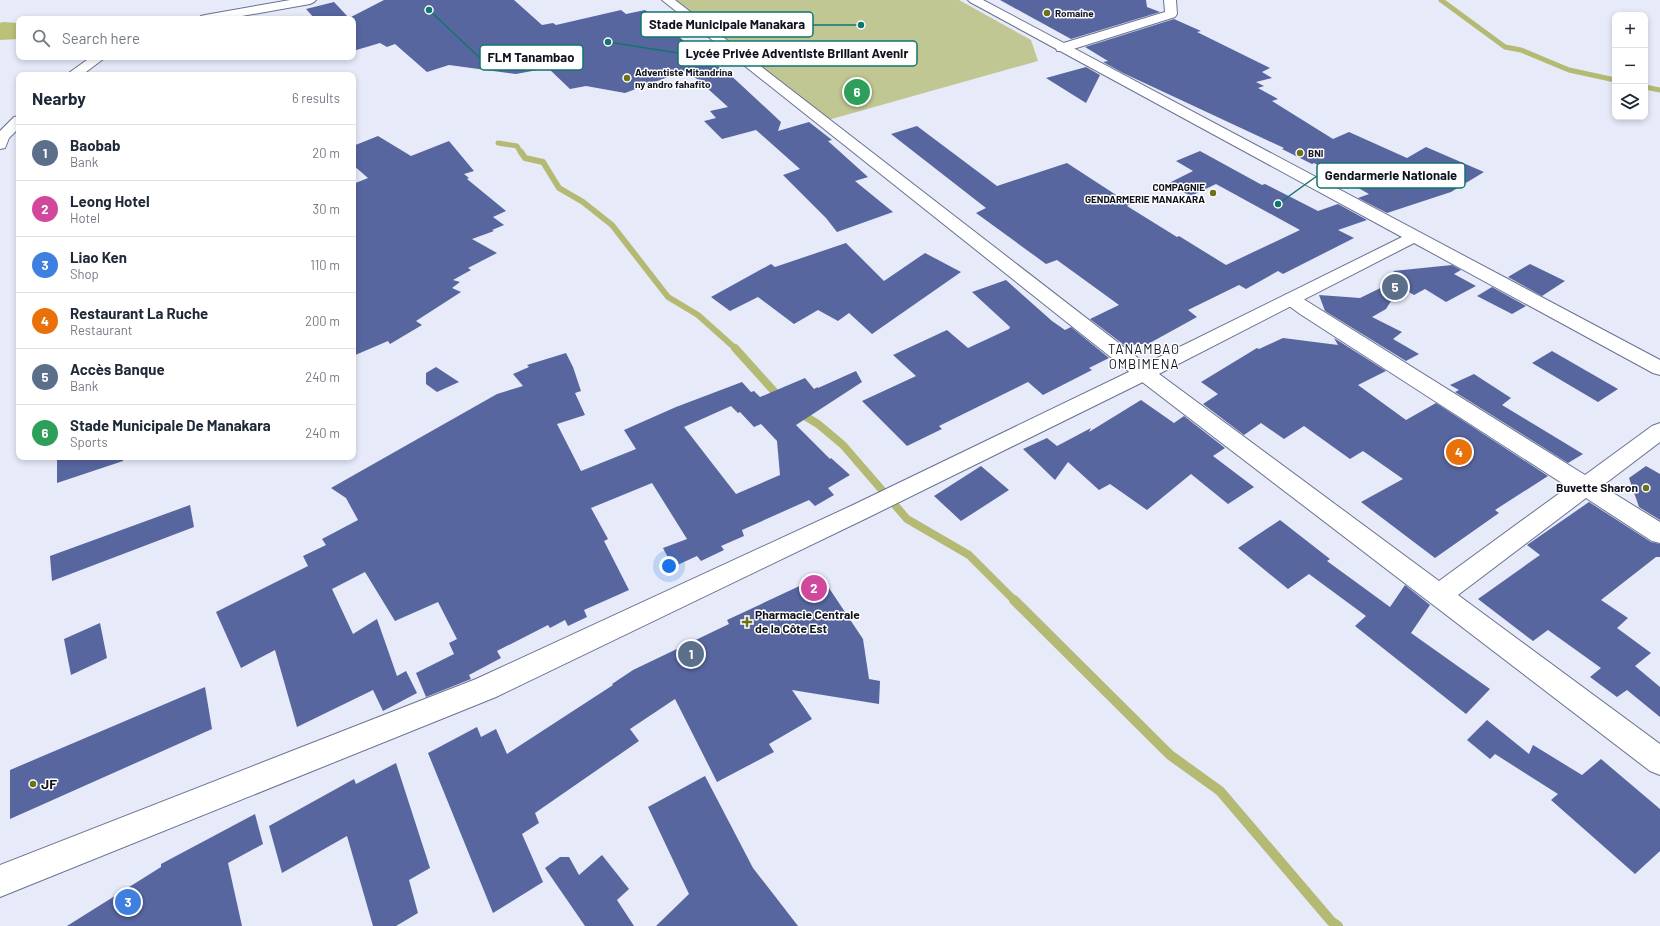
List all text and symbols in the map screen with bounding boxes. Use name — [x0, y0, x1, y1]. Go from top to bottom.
place label: Romaine — [1055, 7, 1094, 19]
marker: Romaine — [1042, 8, 1052, 18]
callout: Stade Municipale Manakara — [641, 12, 813, 37]
map controls — [1612, 12, 1648, 120]
button: + — [1612, 12, 1648, 48]
search box — [16, 16, 356, 60]
text: Stade Municipale Manakara — [649, 16, 805, 32]
icon: search — [30, 27, 52, 49]
text: Search here — [62, 29, 140, 47]
callout: Lycée Privée Adventiste Brillant Avenir — [678, 41, 917, 66]
callout: FLM Tanambao — [480, 45, 583, 70]
text: Lycée Privée Adventiste Brillant Avenir — [686, 45, 908, 61]
button: − — [1612, 48, 1648, 84]
text: FLM Tanambao — [488, 49, 574, 65]
place label: Adventiste Mitandrina ny andro fahafito — [635, 66, 733, 90]
marker: Adventiste Mitandrina ny andro fahafito — [622, 73, 632, 83]
pin: 6 — [844, 77, 870, 107]
button: layers — [1612, 84, 1648, 120]
text: Nearby — [32, 88, 86, 108]
text: 6 results — [292, 90, 340, 106]
text: Baobab — [70, 136, 120, 154]
text: 1 — [43, 145, 47, 161]
text: 20 m — [312, 145, 340, 161]
place label: BNI — [1308, 147, 1324, 159]
marker: BNI — [1295, 148, 1305, 158]
text: Bank — [70, 154, 98, 170]
callout: Gendarmerie Nationale — [1317, 163, 1465, 188]
text: Gendarmerie Nationale — [1325, 167, 1457, 183]
place label: COMPAGNIE GENDARMERIE MANAKARA — [1085, 181, 1205, 205]
marker: COMPAGNIE GENDARMERIE MANAKARA — [1208, 188, 1218, 198]
text: Leong Hotel — [70, 192, 150, 210]
text: 2 — [41, 201, 49, 217]
text: 30 m — [313, 201, 340, 217]
text: Hotel — [70, 210, 100, 226]
text: Liao Ken — [70, 248, 127, 266]
text: 3 — [41, 257, 49, 273]
text: 110 m — [310, 257, 340, 273]
text: Shop — [70, 266, 99, 282]
pin: 5 — [1382, 272, 1408, 302]
text: Restaurant La Ruche — [70, 304, 208, 322]
text: 4 — [41, 313, 49, 329]
text: 200 m — [305, 313, 340, 329]
text: Restaurant — [70, 322, 132, 338]
district label: TANAMBAO OMBIMENA — [1108, 341, 1180, 372]
text: Accès Banque — [70, 360, 165, 378]
text: 5 — [41, 369, 49, 385]
text: 240 m — [305, 369, 340, 385]
text: Bank — [70, 378, 98, 394]
text: Stade Municipale De Manakara — [70, 416, 271, 434]
text: 6 — [42, 425, 48, 441]
text: 240 m — [305, 425, 340, 441]
text: Sports — [70, 434, 108, 450]
pin: 4 — [1446, 437, 1472, 467]
place label: Buvette Sharon — [1556, 480, 1638, 494]
marker: Buvette Sharon — [1641, 483, 1651, 493]
your location — [659, 556, 679, 576]
pin: 2 — [801, 573, 827, 603]
place label: Pharmacie Centrale de la Côte Est — [755, 607, 860, 635]
marker: Pharmacie Centrale de la Côte Est — [742, 617, 752, 627]
pin: 1 — [678, 639, 704, 669]
place label: JF — [41, 775, 57, 792]
marker: JF — [28, 779, 38, 789]
pin: 3 — [115, 887, 141, 917]

